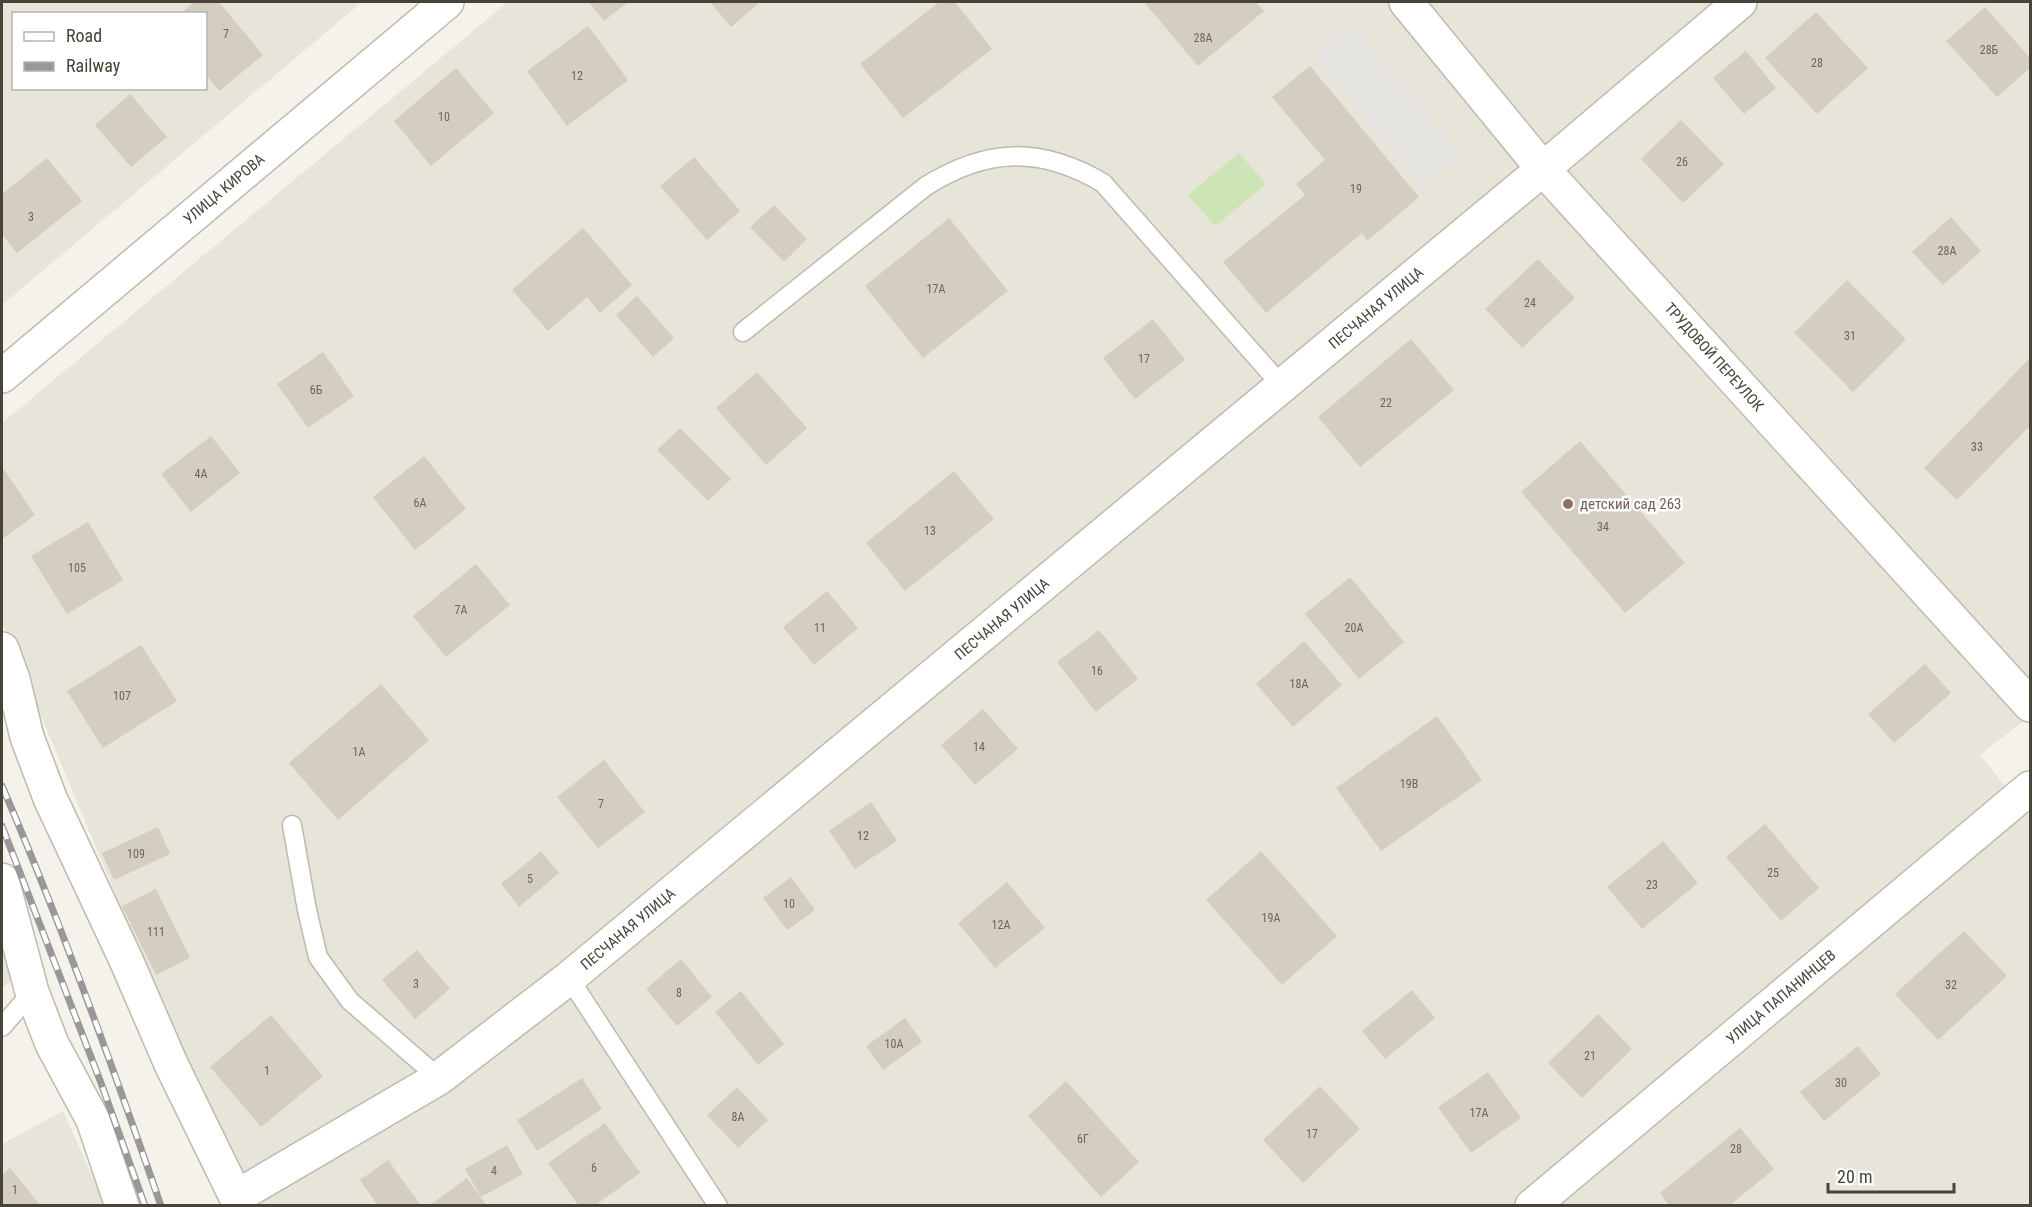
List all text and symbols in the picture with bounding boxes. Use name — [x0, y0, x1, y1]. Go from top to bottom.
legend — [12, 12, 207, 90]
text: Road — [66, 25, 102, 46]
house number: 7 — [223, 27, 229, 41]
house number: 28A — [1194, 31, 1212, 45]
house number: 28Б — [1980, 43, 1999, 57]
text: Railway — [66, 55, 121, 76]
house number: 28 — [1811, 56, 1823, 70]
house number: 12 — [571, 69, 583, 83]
house number: 10 — [438, 110, 450, 124]
street label: УЛИЦА КИРОВА — [180, 150, 268, 228]
house number: 26 — [1676, 155, 1688, 169]
house number: 19 — [1350, 182, 1362, 196]
house number: 3 — [28, 210, 34, 224]
house number: 28А — [1938, 244, 1956, 258]
street label: ПЕСЧАНАЯ УЛИЦА — [1325, 263, 1427, 353]
house number: 17А — [927, 282, 945, 296]
house number: 24 — [1524, 296, 1536, 310]
street label: ТРУДОВОЙ ПЕРЕУЛОК — [1661, 299, 1768, 415]
house number: 31 — [1844, 329, 1856, 343]
house number: 17 — [1138, 352, 1150, 366]
house number: 6Б — [310, 383, 323, 397]
house number: 22 — [1380, 396, 1392, 410]
house number: 33 — [1971, 440, 1983, 454]
house number: 4А — [195, 467, 208, 481]
place label: детский сад 263 — [1580, 495, 1681, 513]
house number: 6А — [414, 496, 427, 510]
marker: детский сад 263 — [1561, 497, 1575, 511]
house number: 34 — [1597, 520, 1609, 534]
house number: 13 — [924, 524, 936, 538]
house number: 105 — [68, 561, 86, 575]
street label: ПЕСЧАНАЯ УЛИЦА — [951, 574, 1053, 664]
house number: 7А — [455, 603, 468, 617]
house number: 11 — [814, 621, 826, 635]
house number: 20А — [1345, 621, 1363, 635]
house number: 16 — [1091, 664, 1103, 678]
house number: 18А — [1290, 677, 1308, 691]
house number: 107 — [113, 689, 131, 703]
house number: 14 — [973, 740, 985, 754]
house number: 1А — [353, 745, 366, 759]
house number: 19В — [1400, 777, 1418, 791]
house number: 7 — [598, 797, 604, 811]
house number: 12 — [857, 829, 869, 843]
house number: 109 — [127, 847, 145, 861]
house number: 25 — [1767, 866, 1779, 880]
house number: 5 — [527, 872, 533, 886]
house number: 23 — [1646, 878, 1658, 892]
street label: ПЕСЧАНАЯ УЛИЦА — [577, 884, 679, 974]
house number: 10 — [783, 897, 795, 911]
house number: 19А — [1262, 911, 1280, 925]
house number: 12А — [992, 918, 1010, 932]
house number: 111 — [147, 925, 165, 939]
street label: УЛИЦА ПАПАНИНЦЕВ — [1723, 946, 1839, 1048]
house number: 3 — [413, 977, 419, 991]
house number: 32 — [1945, 978, 1957, 992]
house number: 8 — [676, 986, 682, 1000]
house number: 10А — [885, 1037, 903, 1051]
house number: 21 — [1584, 1049, 1596, 1063]
house number: 1 — [264, 1064, 270, 1078]
house number: 30 — [1835, 1076, 1847, 1090]
house number: 17А — [1470, 1106, 1488, 1120]
house number: 8А — [732, 1110, 745, 1124]
house number: 17 — [1306, 1127, 1318, 1141]
house number: 6Г — [1077, 1132, 1089, 1146]
house number: 28 — [1730, 1142, 1742, 1156]
scale bar — [1828, 1156, 1954, 1194]
house number: 6 — [591, 1161, 597, 1175]
house number: 4 — [491, 1164, 497, 1178]
text: 20 m — [1837, 1166, 1872, 1187]
house number: 1 — [12, 1183, 18, 1197]

